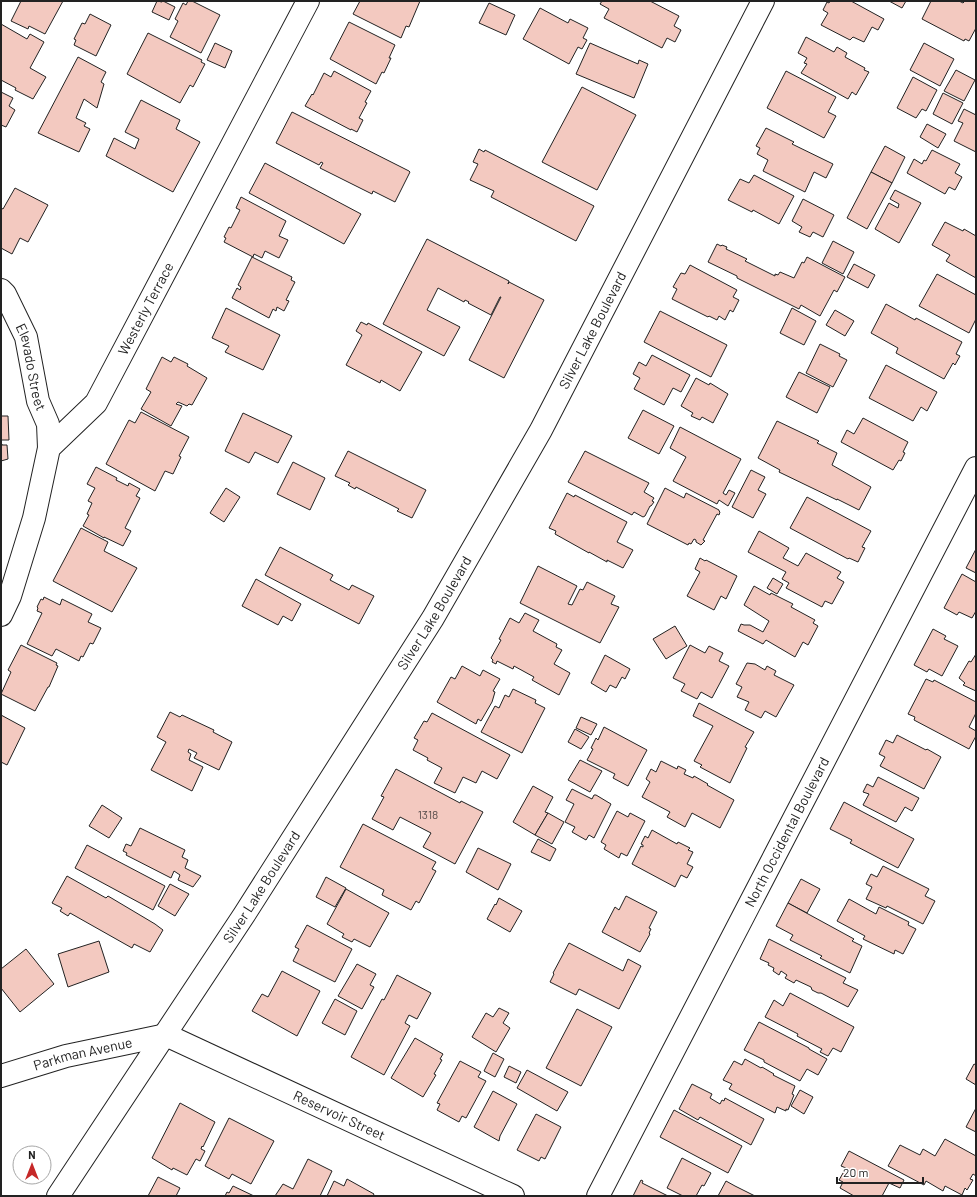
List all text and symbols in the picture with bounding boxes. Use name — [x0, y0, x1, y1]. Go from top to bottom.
street label: Westerly Terrace — [114, 259, 177, 358]
street label: Silver Lake Boulevard — [555, 269, 629, 392]
street label: Elevado Street — [13, 320, 50, 413]
street label: Silver Lake Boulevard — [393, 553, 475, 673]
street label: North Occidental Boulevard — [741, 754, 832, 910]
house number: 1318 — [418, 807, 438, 821]
street label: Silver Lake Boulevard — [219, 828, 303, 946]
street label: Parkman Avenue — [31, 1033, 134, 1074]
street label: Reservoir Street — [291, 1086, 388, 1144]
north arrow — [12, 1145, 52, 1185]
text: N — [28, 1148, 36, 1161]
scale bar — [837, 1159, 923, 1185]
text: 20 m — [843, 1165, 869, 1179]

